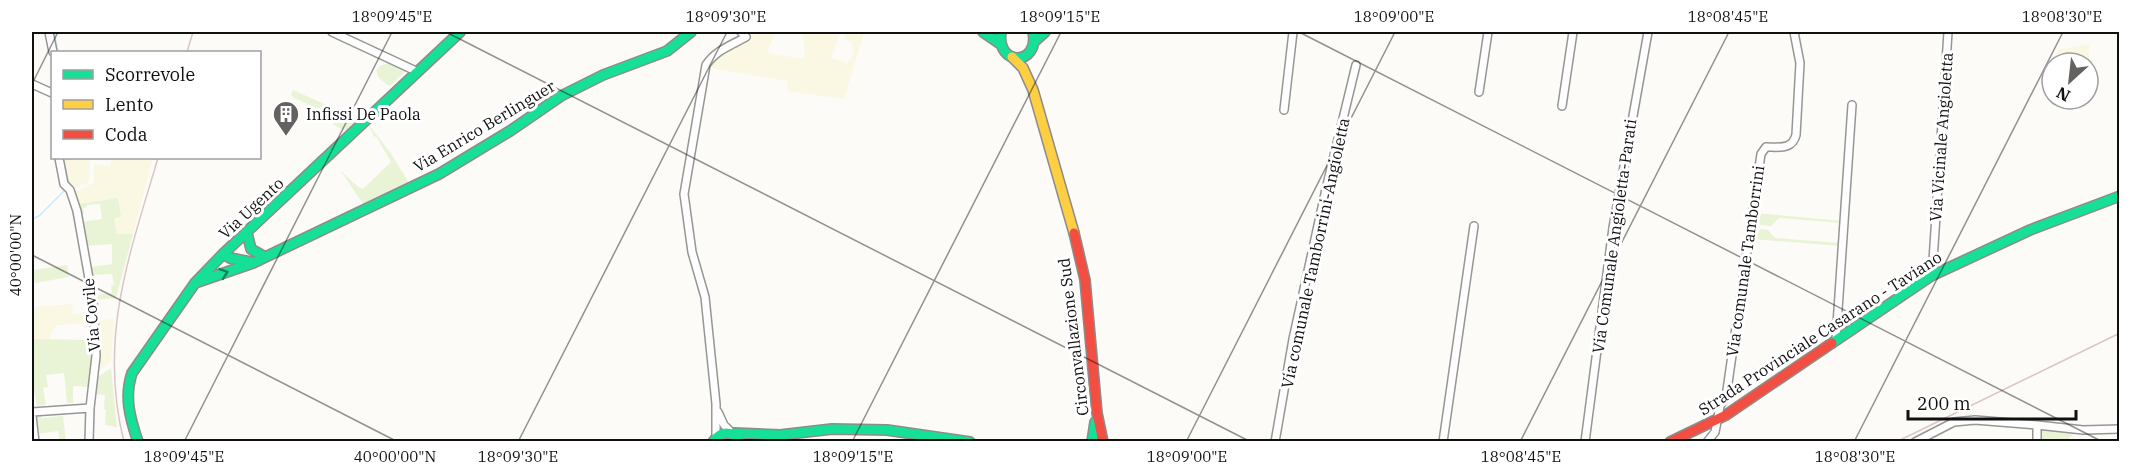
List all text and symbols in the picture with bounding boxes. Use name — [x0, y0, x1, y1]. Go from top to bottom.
text: 18°09'45"E — [352, 7, 432, 26]
text: 18°09'30"E — [686, 7, 766, 26]
text: 18°09'15"E — [1020, 7, 1100, 26]
text: 18°09'00"E — [1354, 7, 1434, 26]
text: 18°08'45"E — [1688, 7, 1768, 26]
text: 18°08'30"E — [2022, 7, 2102, 26]
legend — [51, 51, 261, 159]
street label: Via Vicinale Angioletta — [1925, 51, 1957, 222]
north arrow — [2040, 51, 2100, 111]
text: Scorrevole — [105, 63, 195, 86]
street label: Via Enrico Berlinguer — [409, 76, 559, 176]
text: N — [2053, 83, 2073, 106]
text: Lento — [105, 93, 153, 116]
building icon: Infissi De Paola — [271, 99, 301, 137]
place label: Infissi De Paola — [306, 104, 421, 124]
street label: Via comunale Tamborrini-Angioletta — [1277, 116, 1354, 390]
street label: Via Comunale Angioletta-Parati — [1588, 117, 1640, 355]
text: Coda — [105, 123, 148, 146]
street label: Via comunale Tamborrini — [1722, 164, 1768, 358]
street label: Via Ugento — [214, 173, 288, 243]
text: 40°00'00"N — [6, 214, 25, 296]
street label: Strada Provinciale Casarano - Taviano — [1695, 247, 1945, 419]
street label: Circonvallazione Sud — [1053, 257, 1093, 417]
one-way arrow — [219, 267, 229, 280]
street label: Via Covile — [78, 277, 104, 353]
scale bar — [1908, 383, 2076, 421]
text: 200 m — [1917, 392, 1971, 415]
text: 18°09'45"E — [144, 447, 224, 466]
text: 40°00'00"N — [354, 447, 436, 466]
text: 18°09'30"E — [478, 447, 558, 466]
text: 18°09'15"E — [813, 447, 893, 466]
text: 18°09'00"E — [1147, 447, 1227, 466]
text: 18°08'45"E — [1481, 447, 1561, 466]
text: 18°08'30"E — [1815, 447, 1895, 466]

